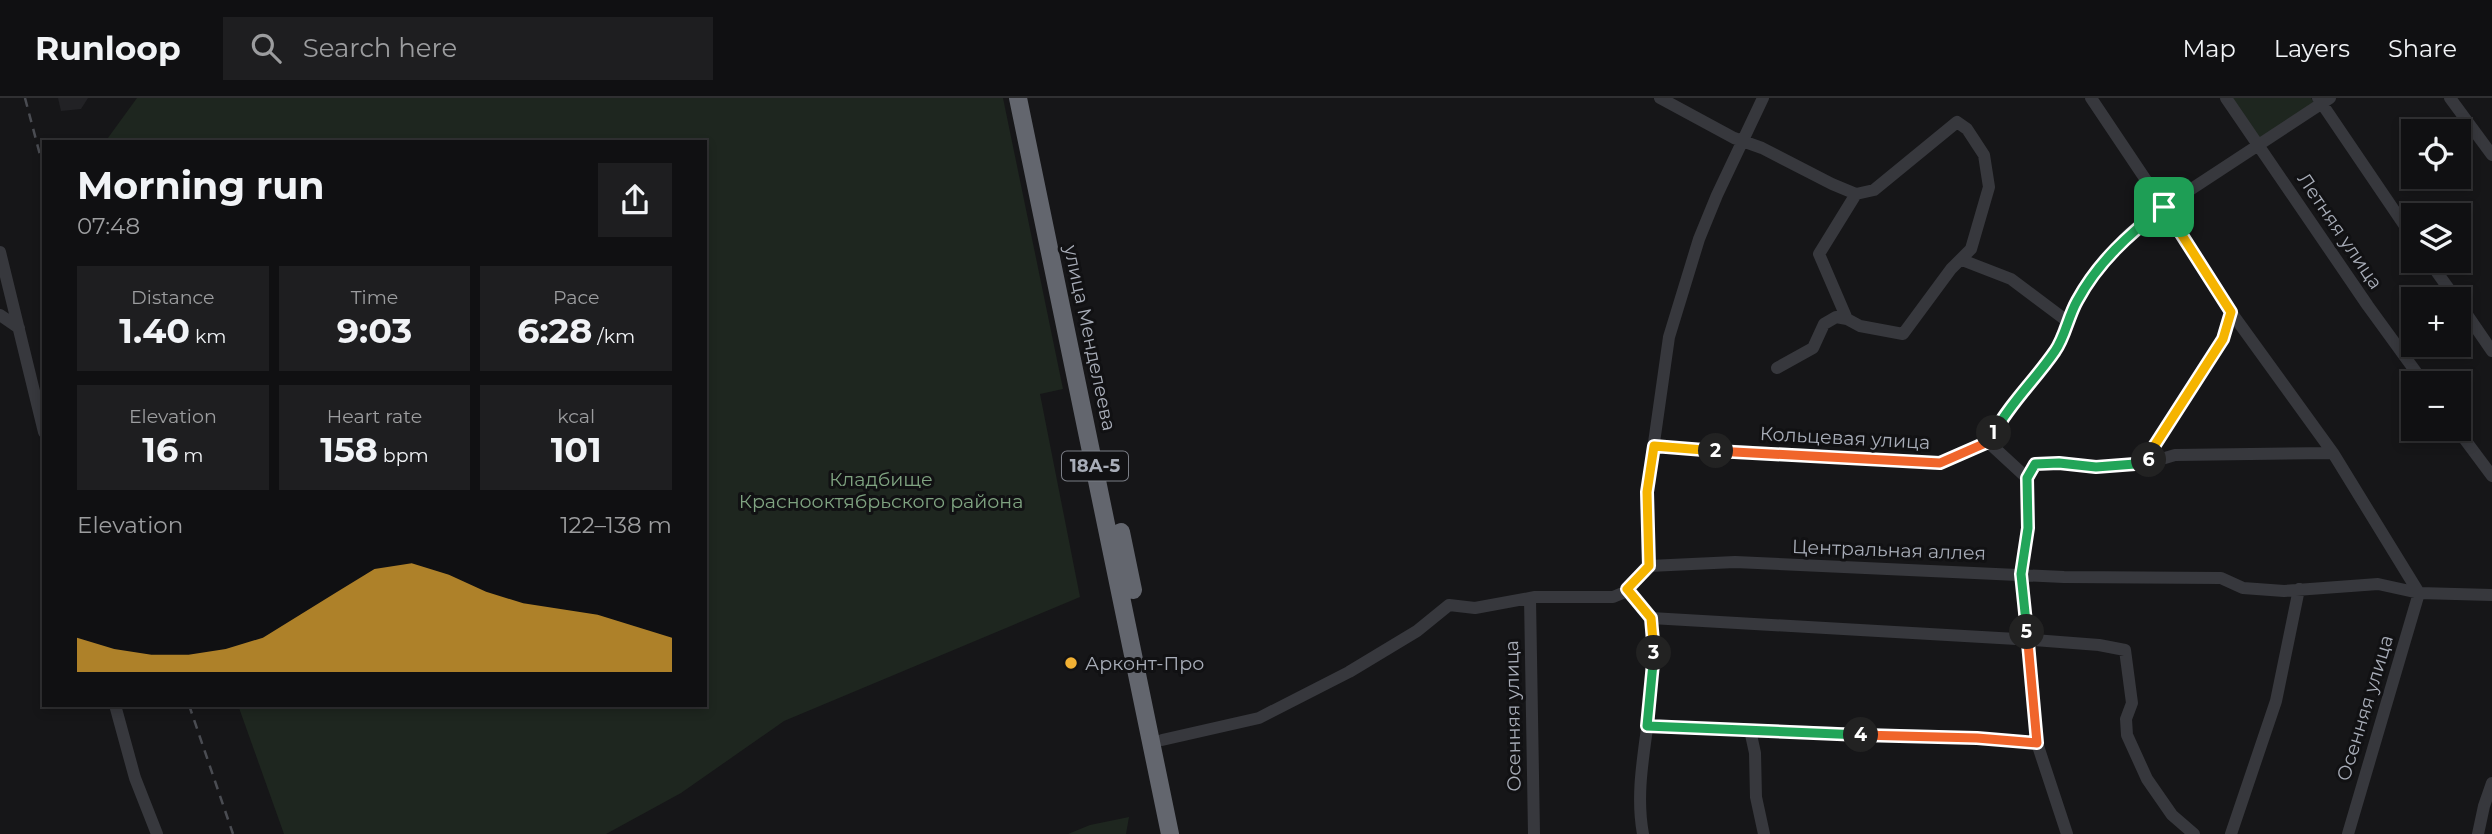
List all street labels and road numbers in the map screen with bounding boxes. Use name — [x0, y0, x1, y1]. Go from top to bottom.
street label: Летняя улица — [2293, 168, 2387, 294]
street label: улица Менделеева — [1059, 242, 1121, 433]
street label: Кольцевая улица — [1759, 422, 1931, 454]
road number: 18А-5 — [1062, 452, 1128, 480]
street label: Центральная аллея — [1792, 535, 1986, 565]
street label: Осенняя улица — [2332, 632, 2398, 784]
street label: Осенняя улица — [1500, 640, 1526, 792]

